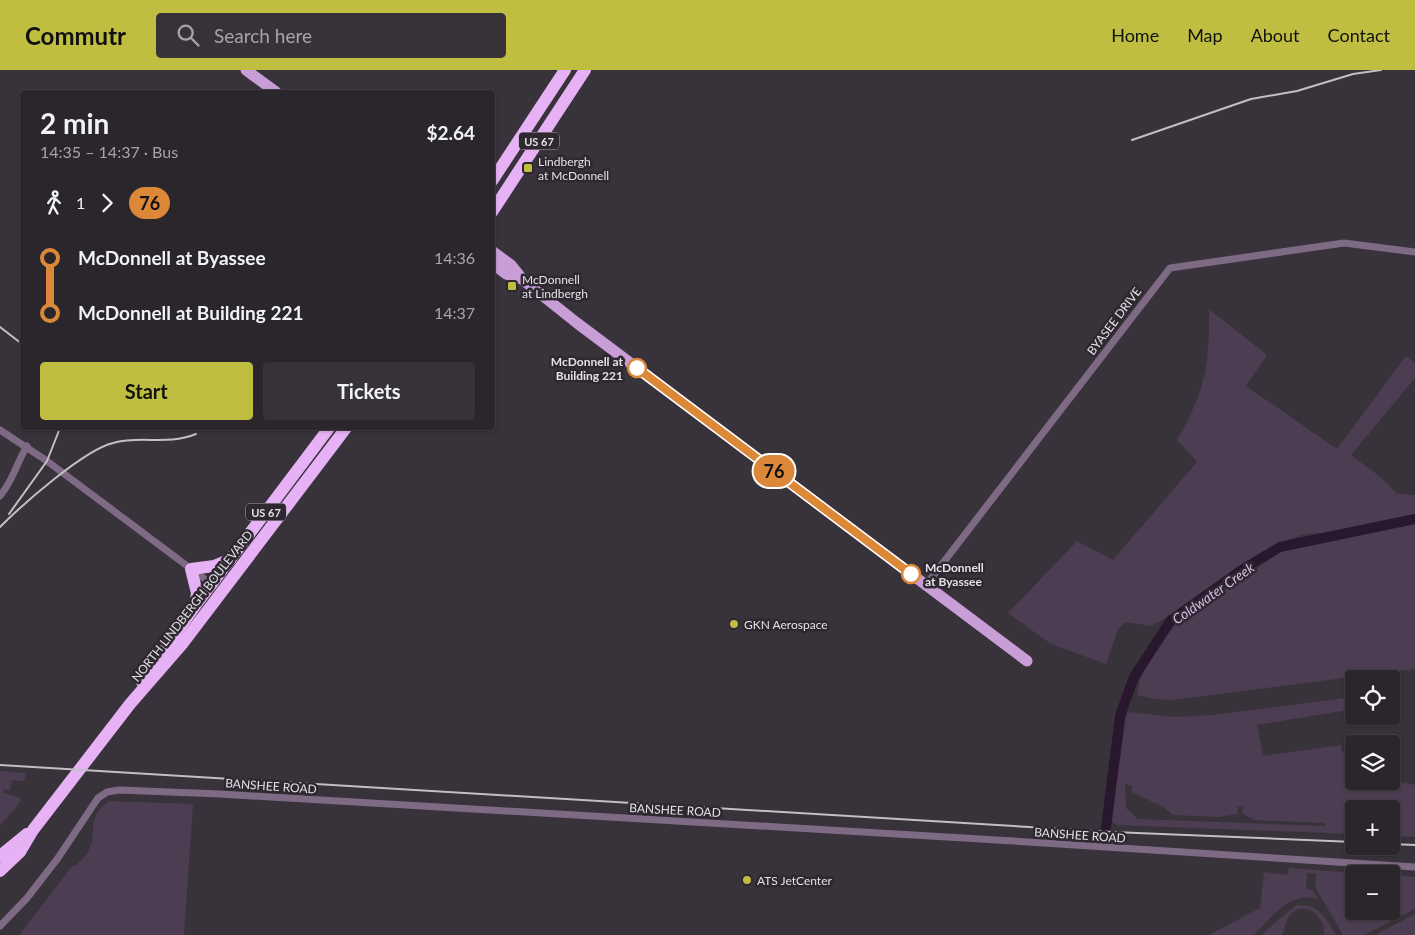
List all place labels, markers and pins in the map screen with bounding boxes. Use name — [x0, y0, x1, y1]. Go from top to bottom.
place label: Lindbergh at McDonnell — [538, 154, 609, 183]
marker: Lindbergh at McDonnell — [522, 162, 534, 174]
place label: McDonnell at Lindbergh — [522, 272, 588, 301]
marker: McDonnell at Lindbergh — [506, 280, 518, 292]
place label: McDonnell at Building 221 — [551, 354, 624, 383]
marker: McDonnell at Building 221 — [627, 358, 647, 378]
place label: McDonnell at Byassee — [925, 560, 984, 589]
marker: McDonnell at Byassee — [901, 564, 921, 584]
place label: GKN Aerospace — [744, 617, 828, 632]
marker: GKN Aerospace — [728, 618, 740, 630]
place label: ATS JetCenter — [757, 873, 832, 888]
marker: ATS JetCenter — [741, 874, 753, 886]

